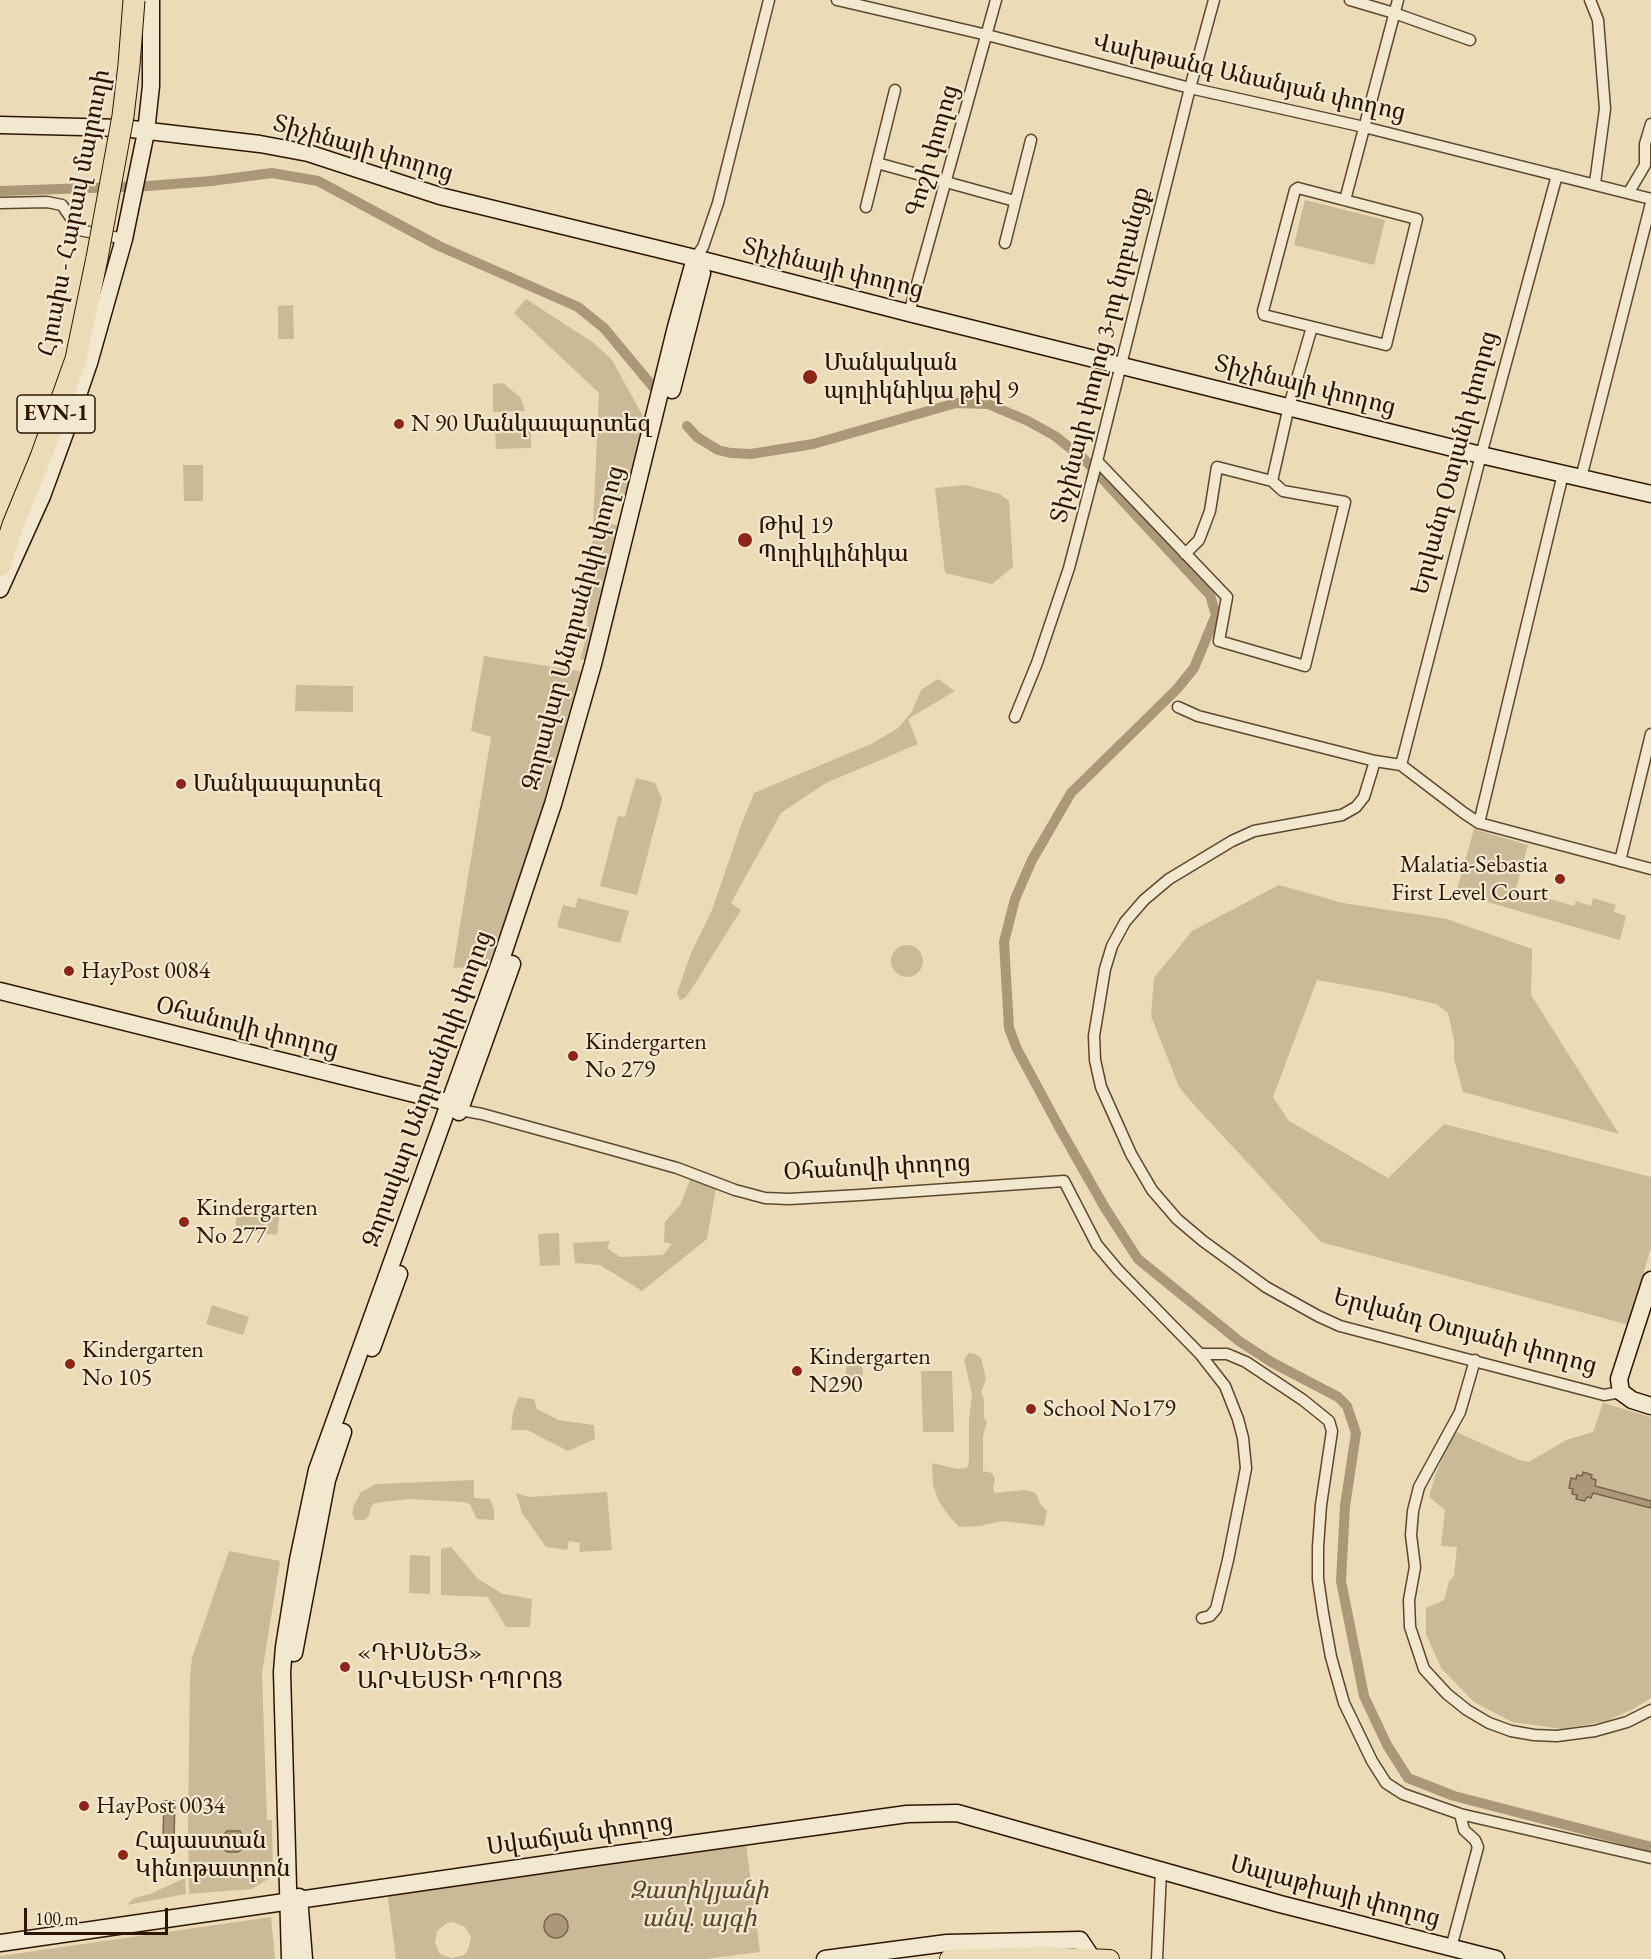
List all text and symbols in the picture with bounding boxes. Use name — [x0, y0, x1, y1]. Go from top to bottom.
street label: Վախթանգ Անանյան փողոց — [1090, 28, 1408, 128]
street label: Հյուսիս - Հարավ մայրուղի — [33, 67, 117, 359]
street label: Գոշի փողոց — [900, 81, 966, 221]
street label: Տիչինայի փողոց — [270, 110, 456, 188]
street label: Տիչինայի փողոց 3-րդ նրբանցք — [1045, 184, 1157, 526]
street label: Տիչինայի փողոց — [739, 233, 927, 305]
street label: Երվանդ Օտյանի փողոց — [1406, 328, 1504, 598]
place label: Մանկական պոլիկնիկա թիվ 9 — [824, 349, 1018, 405]
street label: Տիչինայի փողոց — [1211, 350, 1399, 422]
marker: Մանկական պոլիկնիկա թիվ 9 — [801, 368, 819, 386]
road number: EVN-1 — [17, 395, 95, 433]
place label: N 90 Մանկապարտեզ — [411, 410, 652, 438]
marker: N 90 Մանկապարտեզ — [392, 417, 406, 431]
street label: Զորավար Անդրանիկի փողոց — [517, 463, 631, 793]
place label: Թիվ 19 Պոլիկլինիկա — [758, 512, 908, 568]
marker: Թիվ 19 Պոլիկլինիկա — [736, 531, 754, 549]
place label: Մանկապարտեզ — [193, 770, 382, 798]
marker: Մանկապարտեզ — [174, 777, 188, 791]
place label: Malatia-Sebastia First Level Court — [1391, 851, 1548, 907]
marker: Malatia-Sebastia First Level Court — [1553, 872, 1567, 886]
street label: Զորավար Անդրանիկի փողոց — [357, 927, 499, 1251]
place label: HayPost 0084 — [81, 957, 210, 985]
marker: HayPost 0084 — [62, 964, 76, 978]
street label: Օհանովի փողոց — [152, 991, 342, 1065]
place label: Kindergarten No 279 — [585, 1028, 707, 1084]
marker: Kindergarten No 279 — [566, 1049, 580, 1063]
street label: Օհանովի փողոց — [783, 1149, 971, 1187]
place label: Kindergarten No 277 — [196, 1194, 318, 1250]
marker: Kindergarten No 277 — [177, 1215, 191, 1229]
street label: Երվանդ Օտյանի փողոց — [1330, 1283, 1600, 1381]
place label: Kindergarten No 105 — [82, 1336, 204, 1392]
place label: Kindergarten N290 — [809, 1343, 931, 1399]
marker: Kindergarten No 105 — [63, 1357, 77, 1371]
marker: Kindergarten N290 — [790, 1364, 804, 1378]
place label: School No179 — [1043, 1395, 1176, 1423]
marker: School No179 — [1024, 1402, 1038, 1416]
place label: «ԴԻՍՆԵՅ» ԱՐՎԵՍՏԻ ԴՊՐՈՑ — [357, 1639, 563, 1695]
marker: «ԴԻՍՆԵՅ» ԱՐՎԵՍՏԻ ԴՊՐՈՑ — [338, 1660, 352, 1674]
place label: HayPost 0034 — [96, 1792, 225, 1820]
marker: HayPost 0034 — [77, 1799, 91, 1813]
street label: Սվաճյան փողոց — [485, 1808, 675, 1862]
place label: Հայաստան Կինոթատրոն — [135, 1827, 290, 1883]
marker: Հայաստան Կինոթատրոն — [116, 1848, 130, 1862]
street label: Մալաթիայի փողոց — [1227, 1850, 1443, 1934]
park label: Զատիկյանի անվ. այգի — [630, 1877, 768, 1933]
scale bar — [27, 1896, 171, 1934]
text: 100 m — [35, 1907, 79, 1930]

